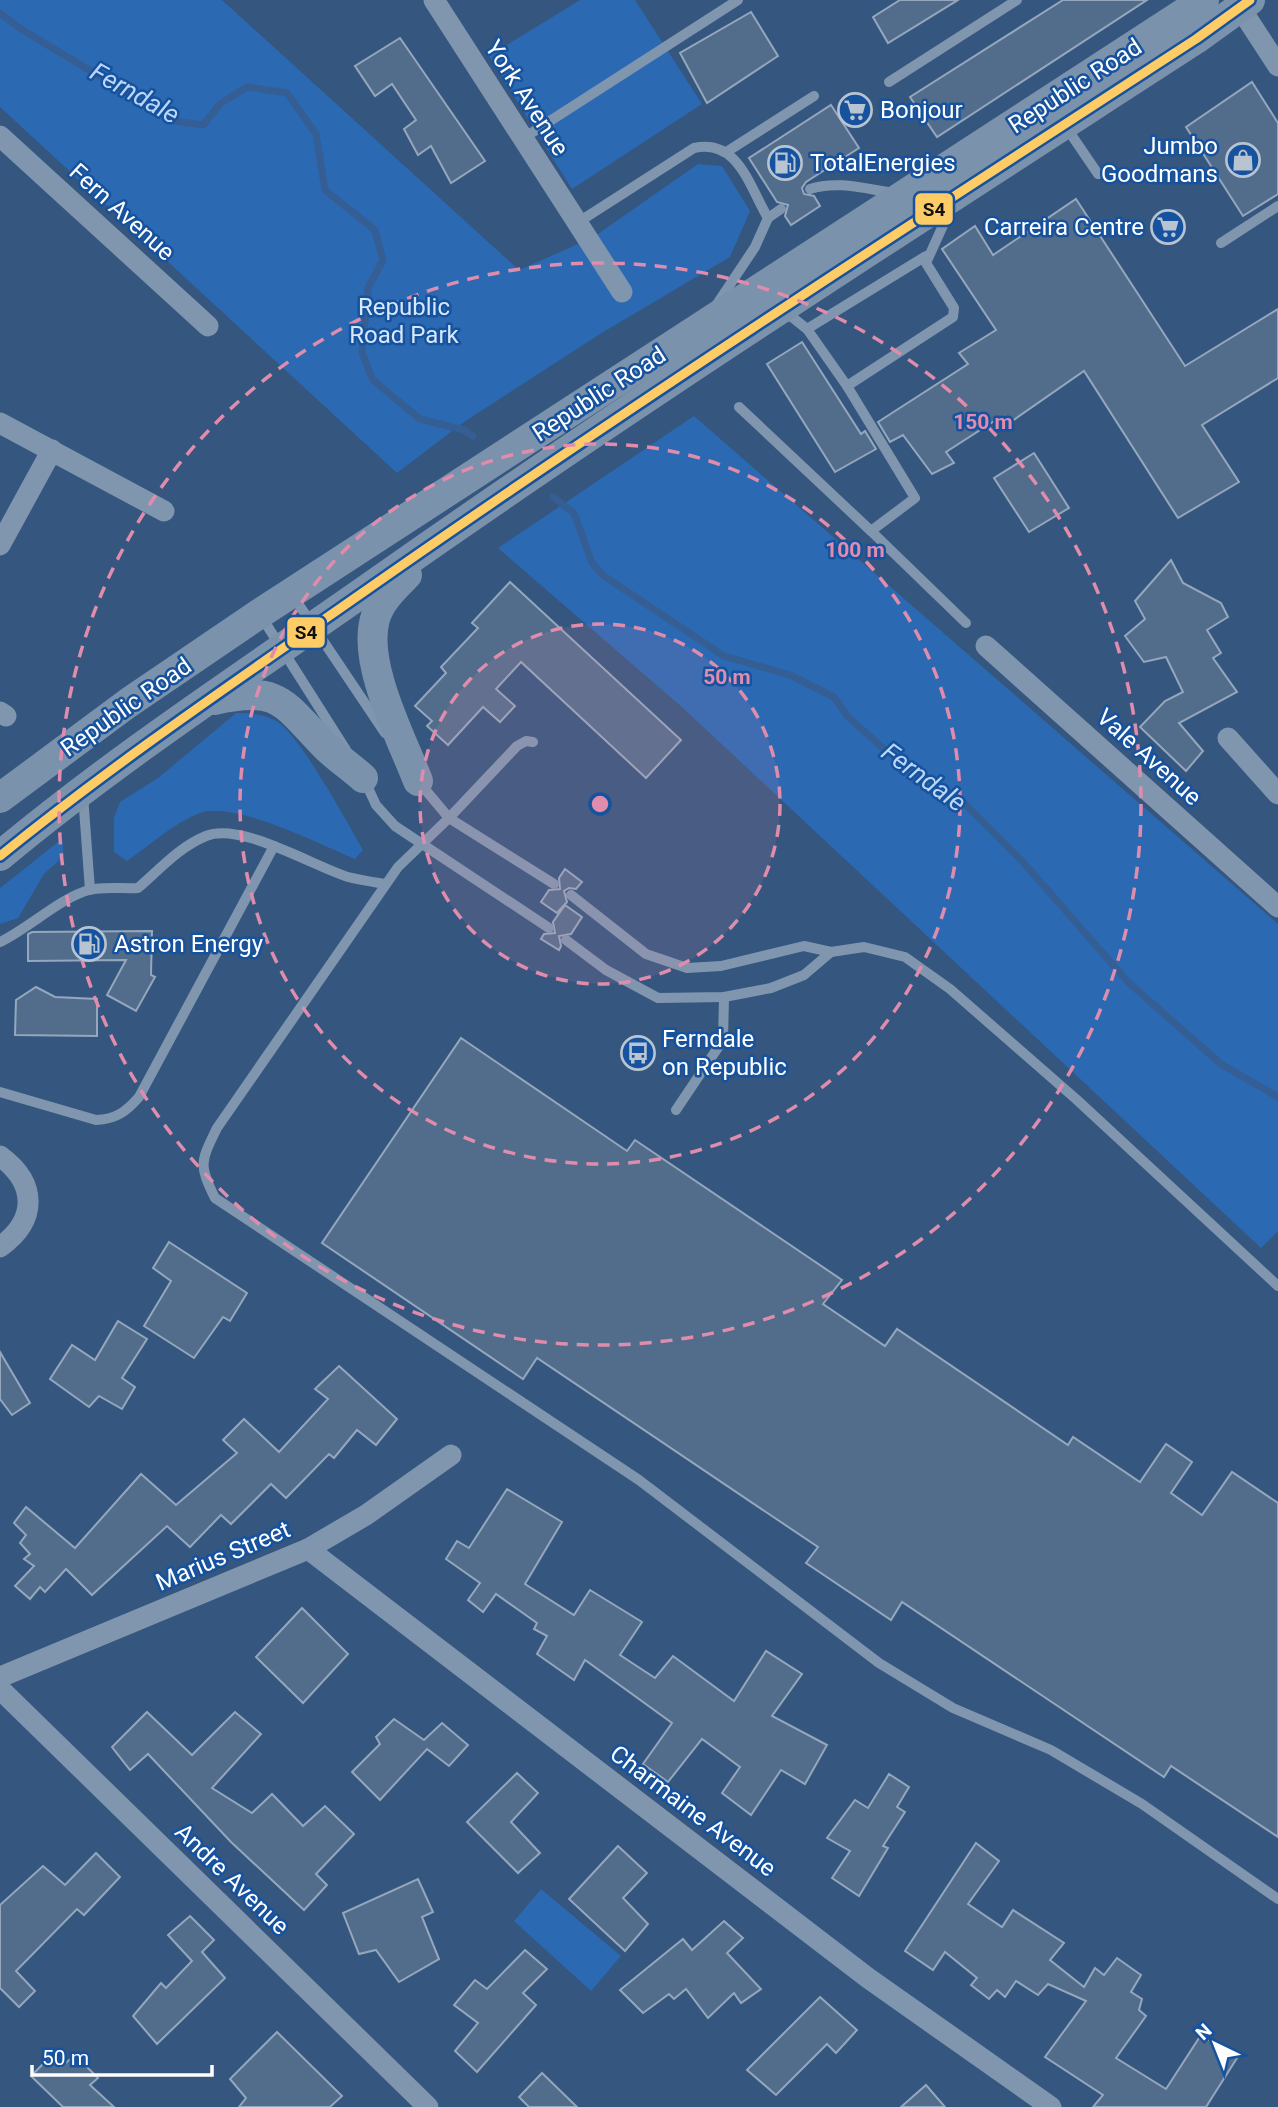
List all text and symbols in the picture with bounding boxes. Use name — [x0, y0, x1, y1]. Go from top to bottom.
street label: Republic Road — [1003, 33, 1147, 139]
street label: York Avenue — [479, 35, 575, 161]
water label: Ferndale — [85, 56, 185, 130]
supermarket icon: Bonjour — [836, 91, 874, 129]
place label: Bonjour — [880, 96, 963, 124]
place label: Jumbo Goodmans — [1101, 132, 1218, 188]
shop icon: Jumbo Goodmans — [1224, 141, 1262, 179]
fuel station icon: TotalEnergies — [766, 144, 804, 182]
place label: TotalEnergies — [810, 149, 956, 177]
street label: Fern Avenue — [64, 158, 180, 266]
line badge: S4 — [914, 192, 954, 226]
text: S4 — [923, 198, 945, 221]
supermarket icon: Carreira Centre — [1149, 208, 1187, 246]
place label: Carreira Centre — [984, 213, 1144, 241]
park label: Republic Road Park — [349, 293, 460, 349]
street label: Republic Road — [527, 341, 671, 447]
text: 150 m — [953, 410, 1013, 434]
text: 100 m — [825, 538, 885, 562]
line badge: S4 — [286, 616, 326, 649]
text: S4 — [295, 621, 317, 644]
street label: Republic Road — [55, 652, 197, 762]
text: 50 m — [703, 665, 751, 689]
street label: Vale Avenue — [1091, 703, 1207, 811]
water label: Ferndale — [876, 736, 972, 818]
centre of rings — [588, 792, 612, 816]
fuel station icon: Astron Energy — [70, 925, 108, 963]
place label: Astron Energy — [114, 930, 264, 958]
place label: Ferndale on Republic — [662, 1025, 787, 1081]
bus stop icon: Ferndale on Republic — [619, 1034, 657, 1072]
street label: Marius Street — [152, 1515, 294, 1597]
street label: Charmaine Avenue — [605, 1740, 781, 1882]
street label: Andre Avenue — [169, 1818, 295, 1940]
north arrow — [1180, 2009, 1250, 2079]
text: N — [1191, 2019, 1216, 2045]
scale bar — [32, 2034, 212, 2078]
text: 50 m — [42, 2046, 89, 2070]

